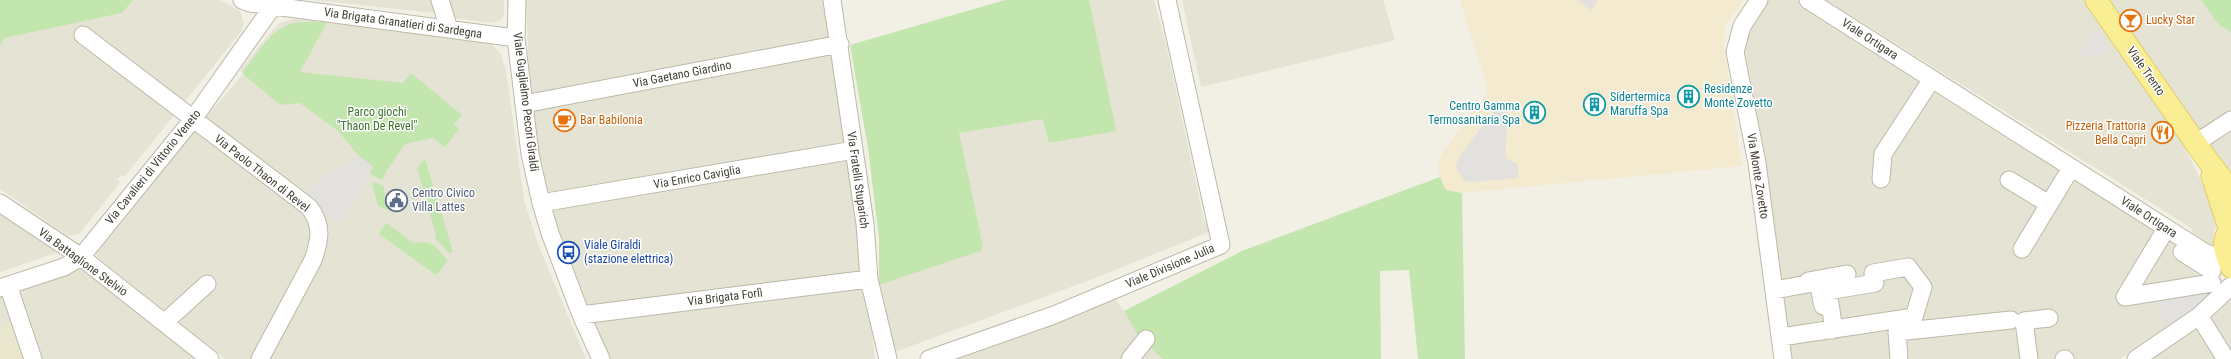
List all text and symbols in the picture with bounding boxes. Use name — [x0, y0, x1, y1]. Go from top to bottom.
street label: Via Brigata Granatieri di Sardegna — [323, 5, 483, 41]
bar icon: Lucky Star — [2118, 7, 2144, 33]
place label: Lucky Star — [2146, 13, 2195, 27]
street label: Viale Ortigara — [1839, 16, 1901, 63]
street label: Viale Guglielmo Pecori Giraldi — [511, 32, 541, 172]
street label: Viale Trento — [2124, 44, 2168, 98]
street label: Via Gaetano Giardino — [632, 58, 732, 90]
place label: Residenze Monte Zovetto — [1704, 82, 1773, 110]
building icon: Residenze Monte Zovetto — [1676, 83, 1702, 109]
place label: Sidertermica Maruffa Spa — [1610, 90, 1671, 118]
building icon: Sidertermica Maruffa Spa — [1581, 91, 1607, 117]
place label: Centro Gamma Termosanitaria Spa — [1428, 99, 1520, 127]
building icon: Centro Gamma Termosanitaria Spa — [1522, 100, 1548, 126]
park label: Parco giochi "Thaon De Revel" — [337, 105, 417, 133]
street label: Via Cavalieri di Vittorio Veneto — [102, 107, 204, 227]
cafe icon: Bar Babilonia — [552, 107, 578, 133]
place label: Bar Babilonia — [580, 113, 643, 127]
place label: Pizzeria Trattoria Bella Capri — [2066, 119, 2146, 147]
restaurant icon: Pizzeria Trattoria Bella Capri — [2149, 120, 2175, 146]
street label: Via Fratelli Stuparich — [844, 131, 872, 230]
street label: Via Paolo Thaon di Revel — [212, 132, 312, 214]
street label: Via Monte Zovetto — [1744, 132, 1772, 220]
street label: Via Enrico Caviglia — [652, 162, 742, 192]
place label: Centro Civico Villa Lattes — [412, 186, 475, 214]
public building icon: Centro Civico Villa Lattes — [384, 187, 410, 213]
street label: Viale Ortigara — [2118, 194, 2180, 241]
street label: Via Battaglione Stelvio — [36, 225, 130, 299]
place label: Viale Giraldi (stazione elettrica) — [584, 238, 673, 266]
bus stop icon: Viale Giraldi (stazione elettrica) — [556, 239, 582, 265]
street label: Viale Divisione Julia — [1123, 241, 1217, 291]
street label: Via Brigata Forlì — [687, 285, 764, 309]

